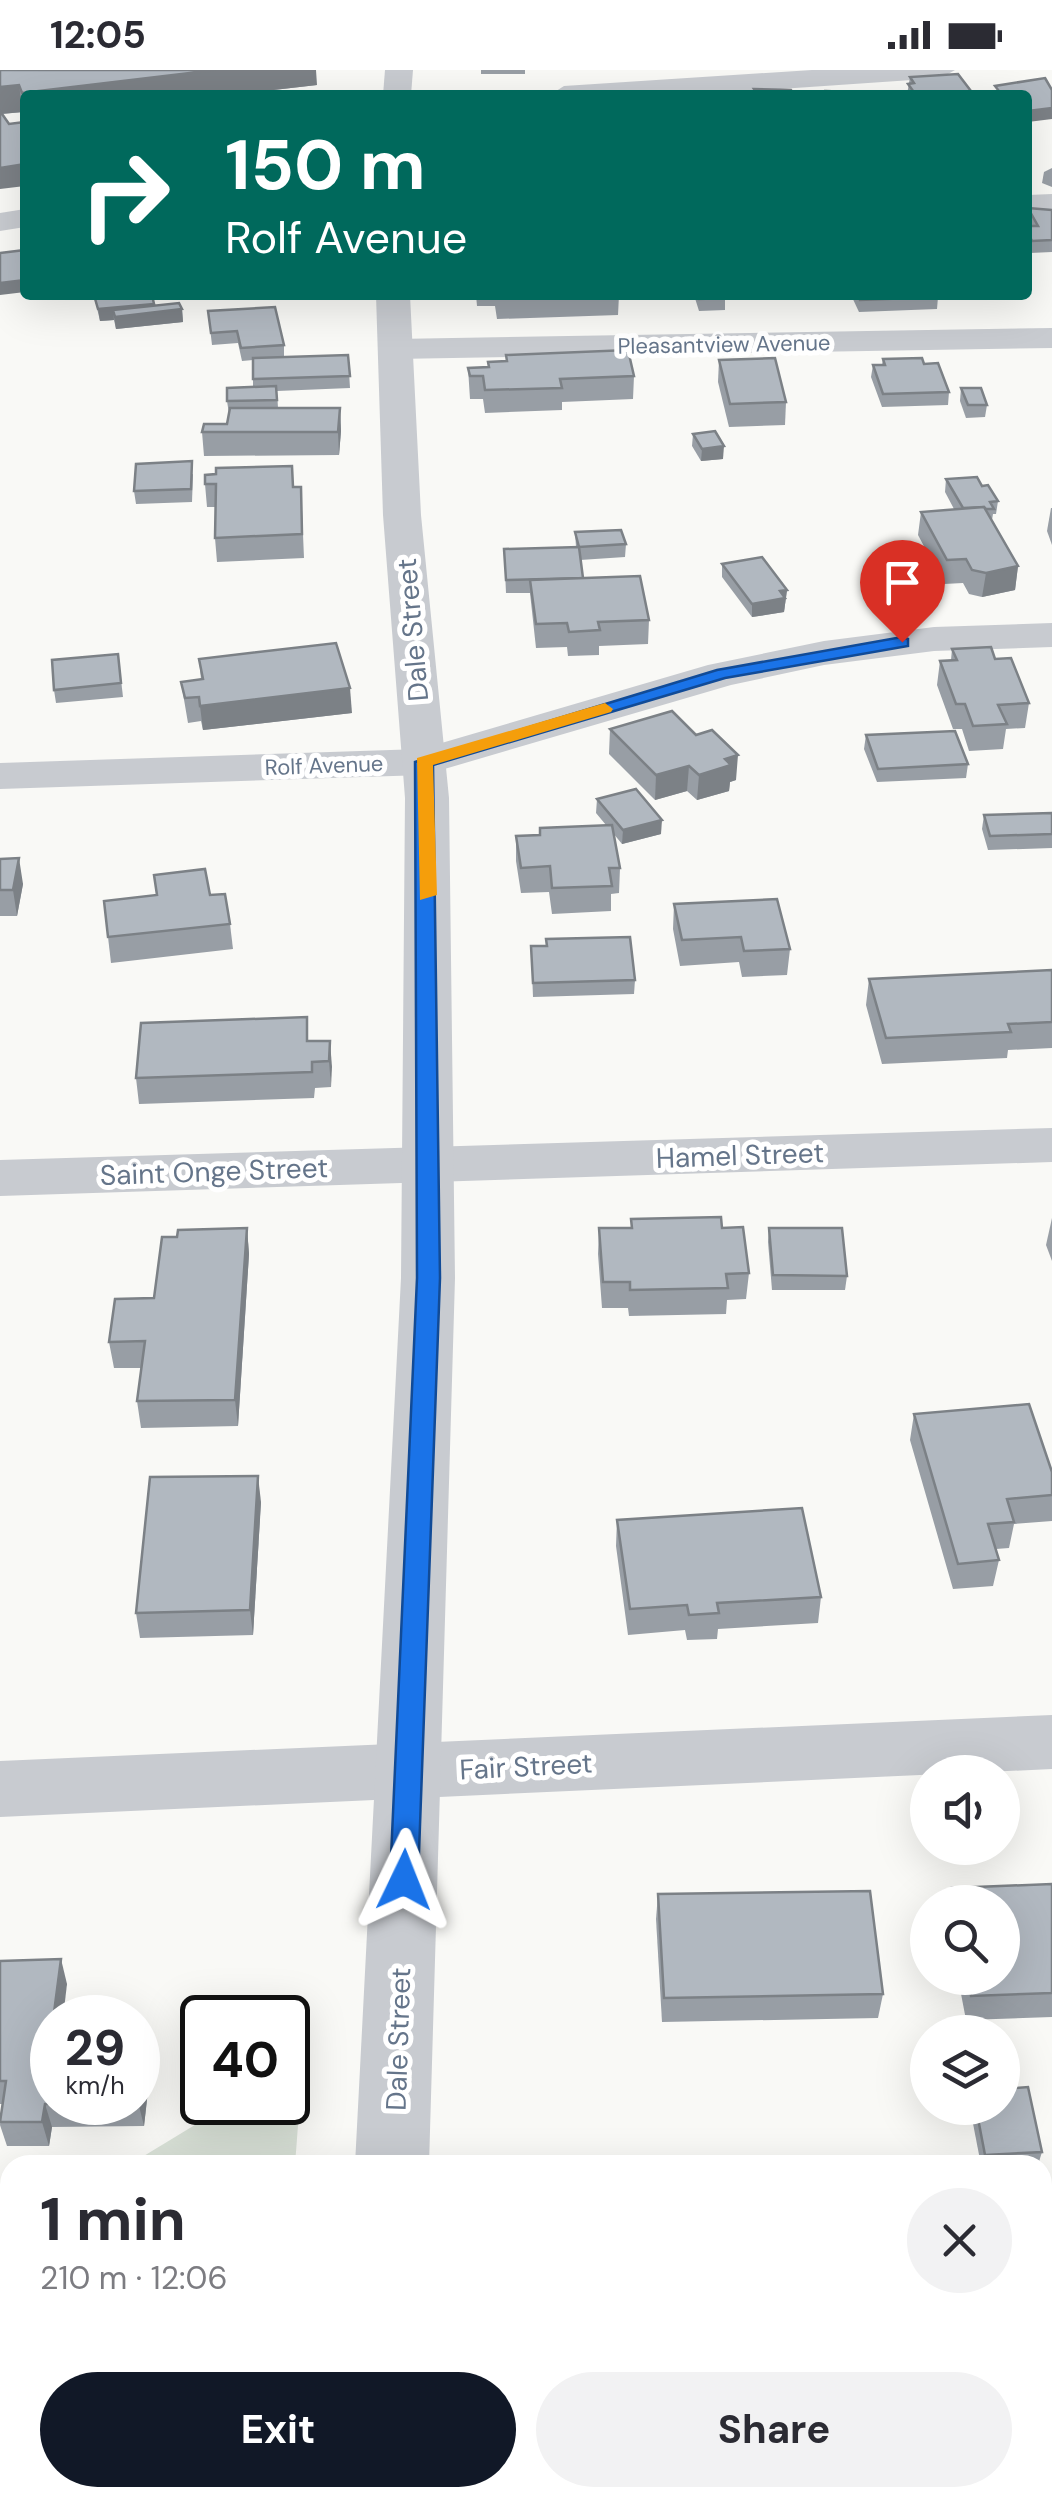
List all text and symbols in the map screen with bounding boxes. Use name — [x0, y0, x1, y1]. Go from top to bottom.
text: 12:05 — [50, 10, 146, 60]
text: 150 m — [225, 120, 426, 211]
icon: right — [60, 130, 190, 260]
text: Rolf Avenue — [225, 208, 467, 267]
street label: Pleasantview Avenue — [617, 328, 831, 361]
pin — [860, 540, 945, 643]
icon: arrive — [875, 555, 930, 610]
street label: Dale Street — [388, 557, 437, 703]
street label: Rolf Avenue — [264, 749, 384, 782]
street label: Hamel Street — [655, 1134, 825, 1177]
street label: Saint Onge Street — [99, 1149, 329, 1194]
street label: Fair Street — [459, 1745, 593, 1788]
map controls — [910, 1755, 1020, 2125]
button: sound — [910, 1755, 1020, 1865]
position arrow — [352, 1828, 456, 1932]
button: search — [910, 1885, 1020, 1995]
street label: Dale Street — [378, 1967, 419, 2111]
speed limit sign: 40 — [180, 1995, 310, 2125]
text: 29 — [65, 2015, 125, 2081]
button: layers — [910, 2015, 1020, 2125]
text: km/h — [65, 2069, 125, 2102]
text: 1 min — [40, 2180, 186, 2259]
button: close — [907, 2188, 1012, 2293]
text: 210 m · 12:06 — [40, 2257, 228, 2299]
button: Exit — [40, 2372, 516, 2487]
button: Share — [536, 2372, 1012, 2487]

